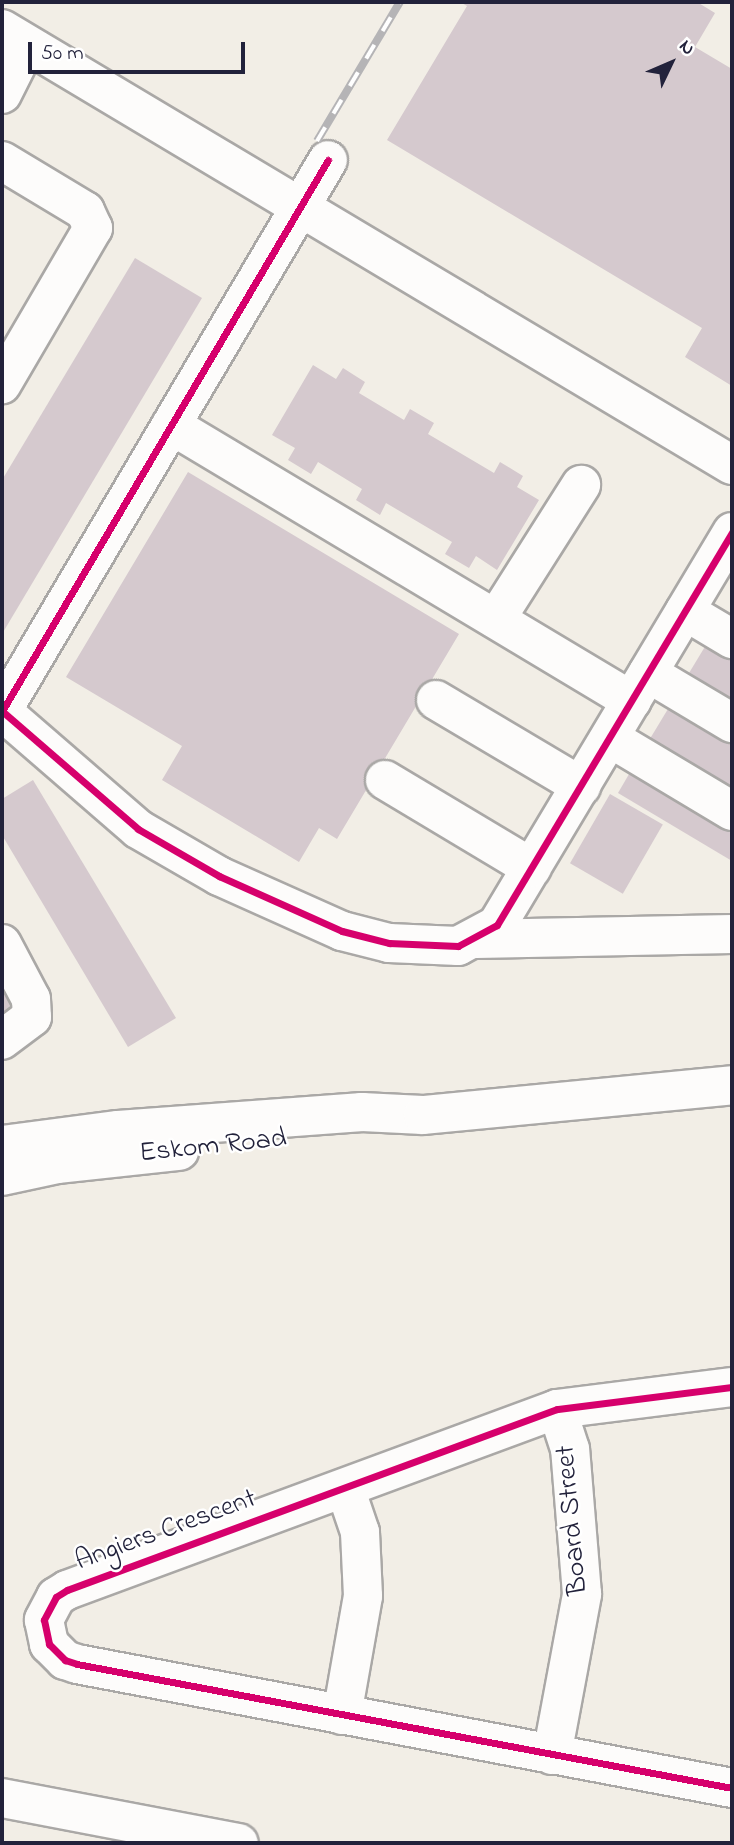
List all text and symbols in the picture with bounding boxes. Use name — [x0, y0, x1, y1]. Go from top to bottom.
scale bar — [32, 28, 248, 72]
north arrow — [636, 28, 706, 98]
text: N — [672, 34, 701, 62]
text: 50 m — [41, 39, 84, 69]
street label: Eskom Road — [138, 1123, 288, 1171]
street label: Board Street — [550, 1444, 596, 1596]
street label: Angiers Crescent — [71, 1483, 261, 1579]

